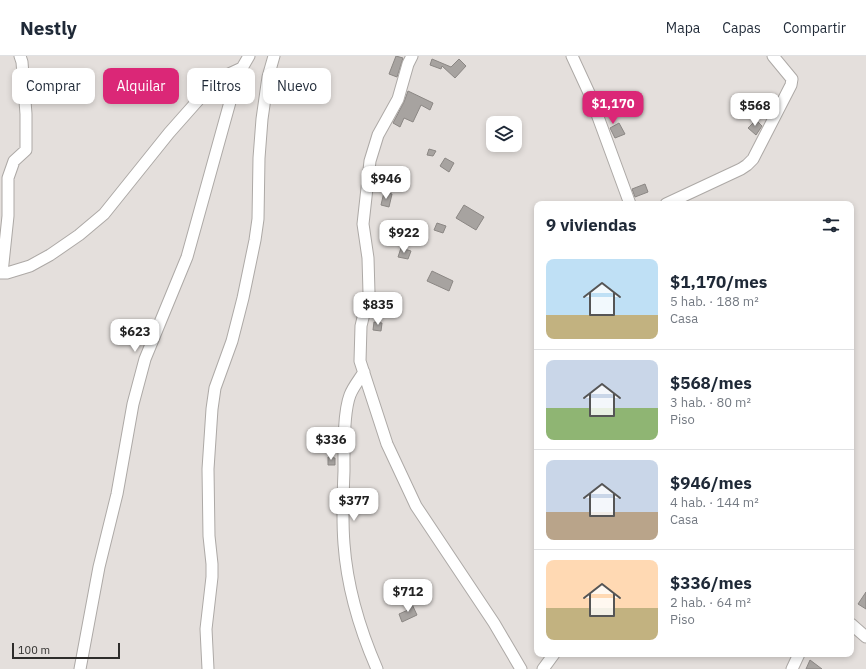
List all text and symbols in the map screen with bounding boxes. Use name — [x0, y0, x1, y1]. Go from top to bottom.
text: Nestly — [20, 16, 77, 40]
text: Mapa — [666, 19, 700, 37]
text: Capas — [722, 19, 761, 37]
text: Compartir — [783, 19, 846, 37]
chip: Comprar — [12, 68, 95, 104]
chip: Alquilar — [103, 68, 179, 104]
chip: Filtros — [187, 68, 255, 104]
chip: Nuevo — [263, 68, 331, 104]
pin: $1,170 — [580, 91, 646, 125]
pin: $568 — [731, 93, 779, 127]
text: $1,170 — [591, 95, 635, 112]
text: $568 — [739, 97, 771, 114]
map controls — [486, 116, 522, 152]
button: layers — [486, 116, 522, 152]
pin: $946 — [362, 166, 410, 200]
text: $946 — [370, 170, 402, 187]
text: 9 viviendas — [546, 214, 637, 236]
icon: filters — [820, 214, 842, 236]
pin: $922 — [380, 220, 428, 254]
text: $922 — [388, 224, 420, 241]
text: $1,170/mes — [670, 271, 767, 293]
icon: home — [578, 275, 626, 323]
pin: $835 — [354, 292, 402, 326]
text: 5 hab. · 188 m² — [670, 293, 759, 310]
text: $835 — [362, 296, 394, 313]
text: Casa — [670, 310, 698, 327]
pin: $623 — [111, 319, 159, 353]
text: $623 — [119, 323, 151, 340]
text: $568/mes — [670, 372, 752, 394]
icon: home — [578, 376, 626, 424]
text: 3 hab. · 80 m² — [670, 394, 751, 411]
text: Piso — [670, 411, 695, 428]
pin: $336 — [307, 427, 355, 461]
text: $336 — [315, 431, 347, 448]
text: $946/mes — [670, 472, 752, 494]
icon: home — [578, 476, 626, 524]
pin: $377 — [330, 488, 378, 522]
text: $377 — [338, 492, 370, 509]
text: 4 hab. · 144 m² — [670, 494, 759, 511]
text: Casa — [670, 511, 698, 528]
text: $336/mes — [670, 572, 752, 594]
icon: home — [578, 576, 626, 624]
pin: $712 — [384, 579, 432, 613]
text: $712 — [392, 583, 424, 600]
text: 2 hab. · 64 m² — [670, 594, 751, 611]
text: Piso — [670, 611, 695, 628]
scale bar — [12, 641, 120, 660]
text: 100 m — [18, 643, 50, 657]

